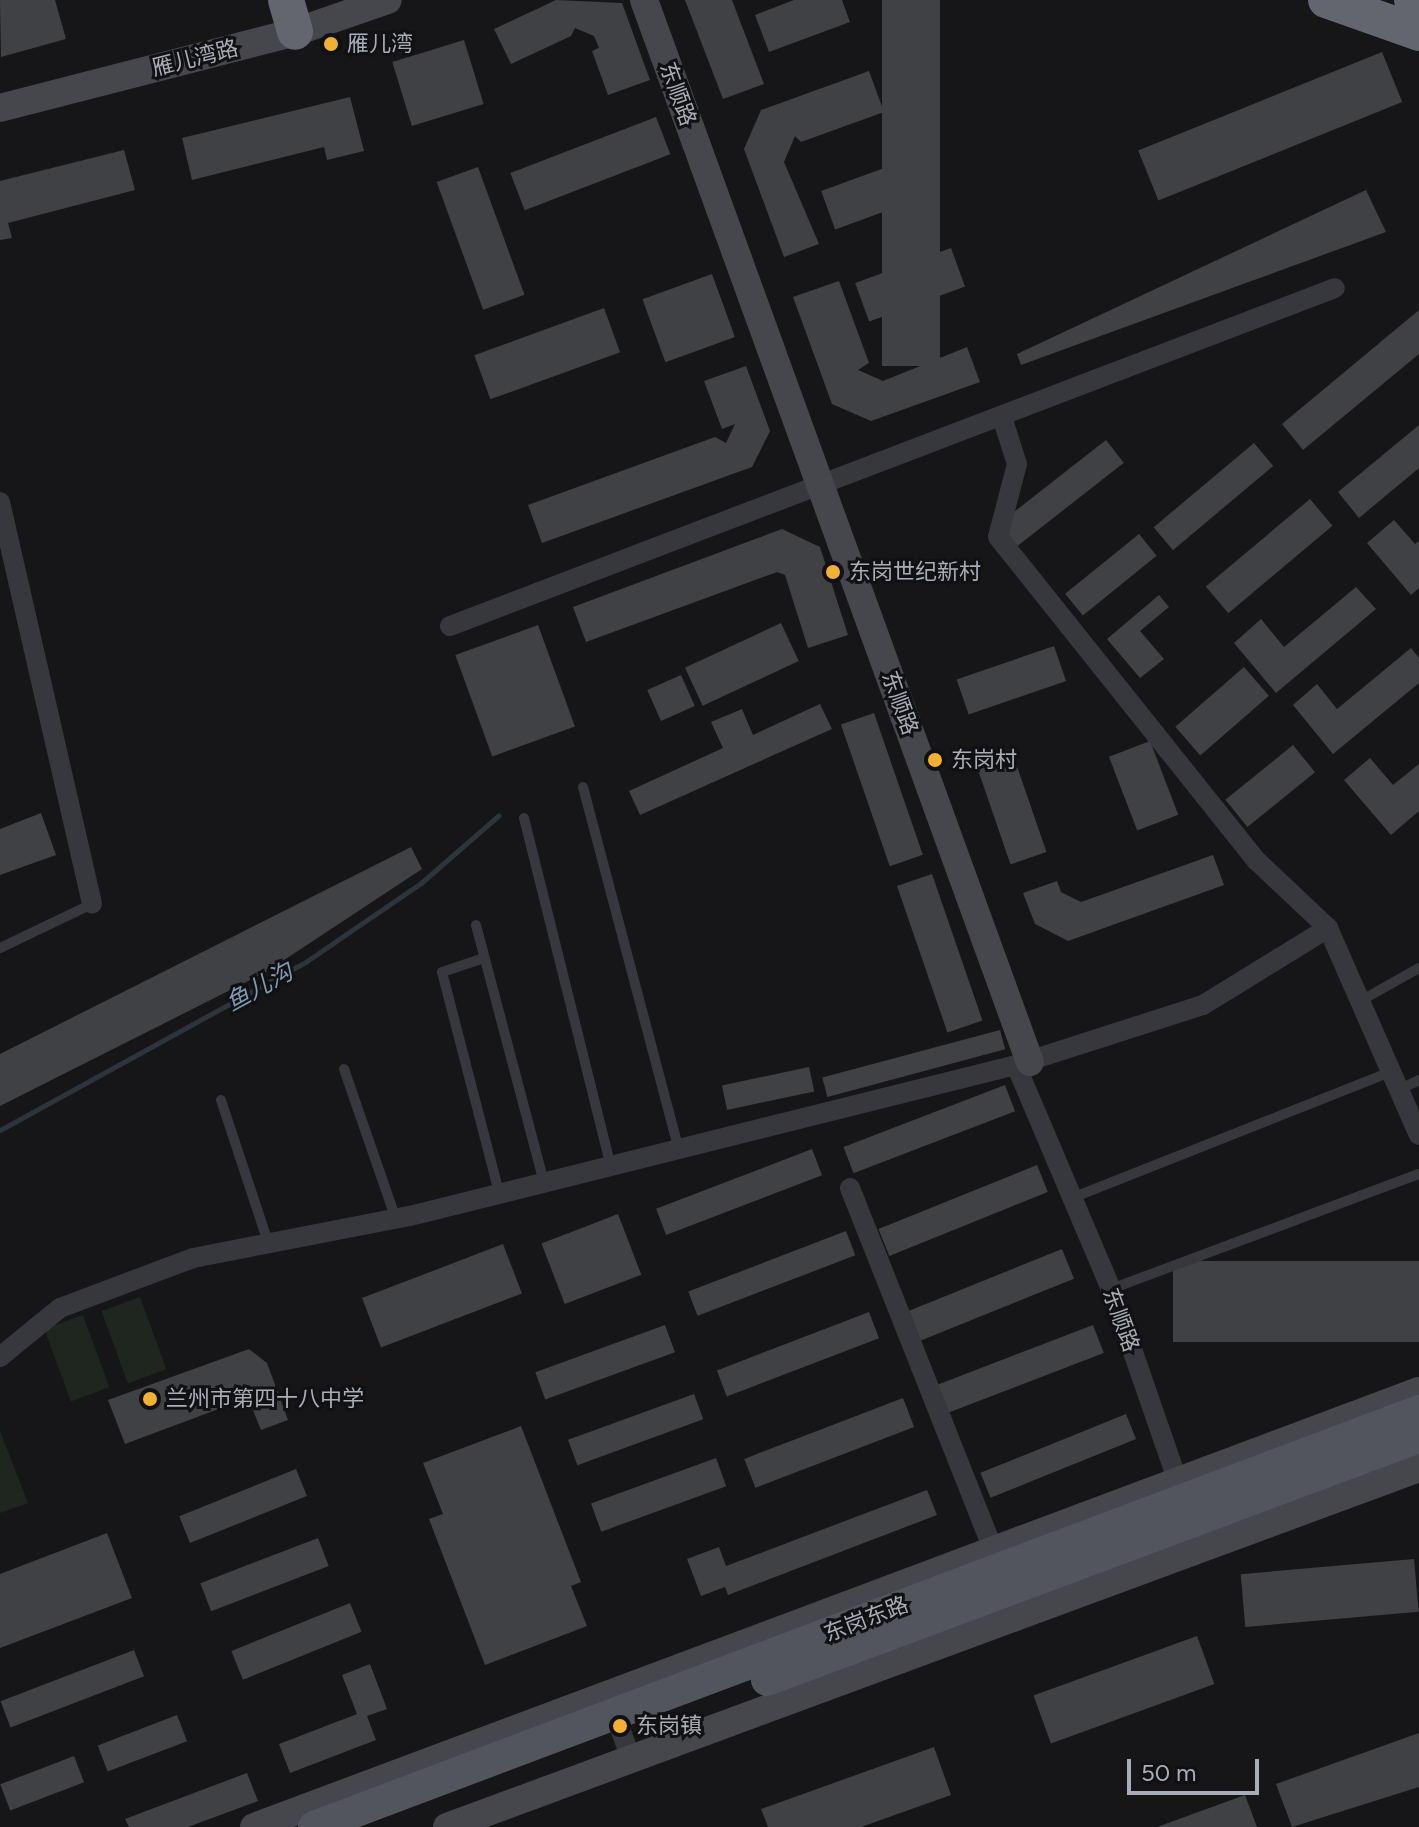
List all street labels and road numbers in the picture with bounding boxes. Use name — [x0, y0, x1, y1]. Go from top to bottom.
street label: 雁儿湾路 — [149, 35, 241, 81]
street label: 东顺路 — [654, 58, 702, 130]
street label: 东顺路 — [876, 667, 924, 739]
street label: 东顺路 — [1097, 1284, 1145, 1356]
street label: 东岗东路 — [820, 1591, 912, 1647]

